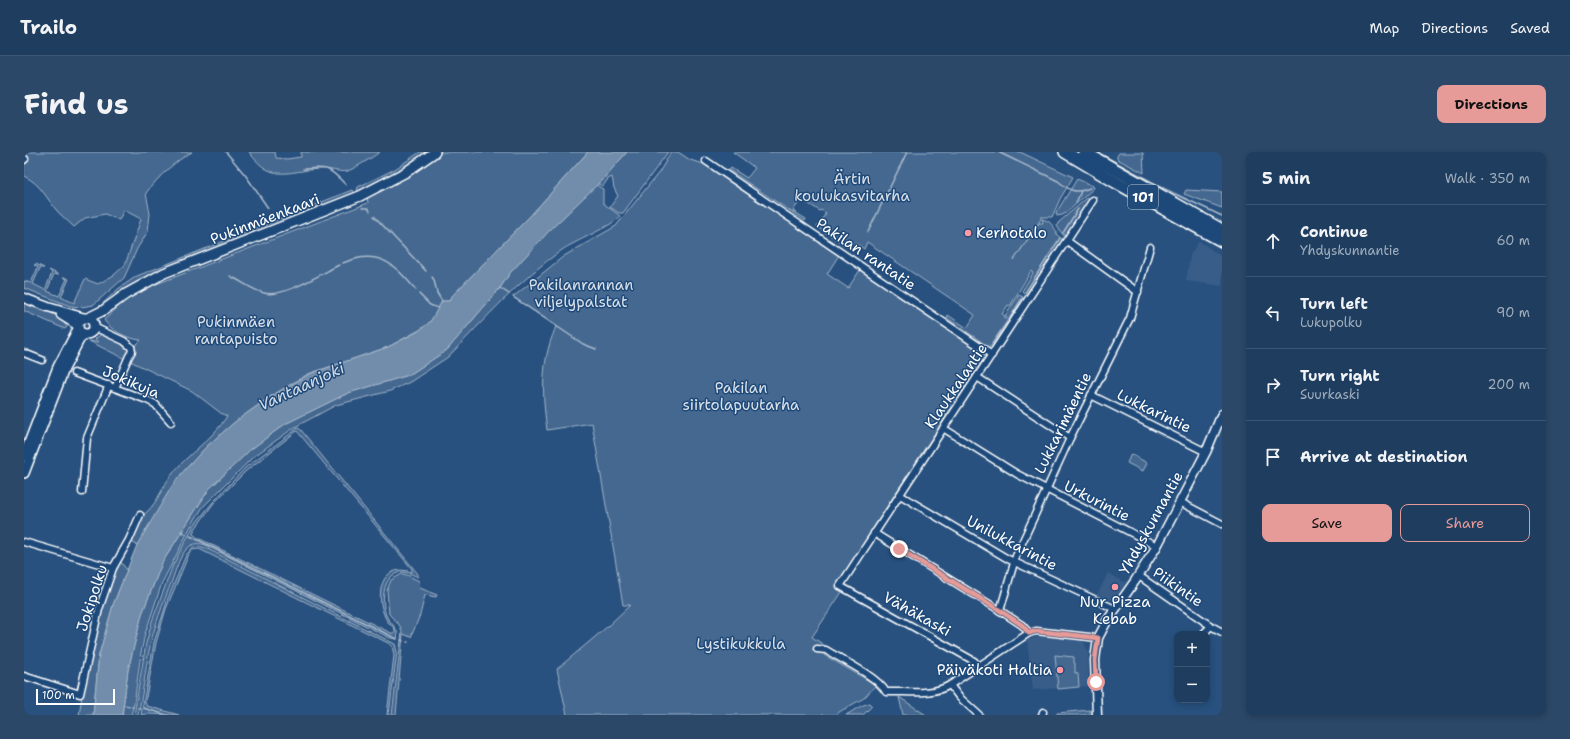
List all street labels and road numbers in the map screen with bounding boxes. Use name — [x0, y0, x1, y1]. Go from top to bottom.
road number: 101 — [1128, 185, 1158, 209]
street label: Pukinmäenkaari — [207, 189, 323, 249]
street label: Pakilan rantatie — [812, 213, 920, 295]
street label: Klaukkalantie — [920, 339, 992, 433]
street label: Jokikuja — [99, 361, 163, 403]
street label: Lukkarimäentie — [1030, 369, 1096, 477]
street label: Lukkarintie — [1114, 384, 1194, 438]
street label: Yhdyskunnantie — [1114, 468, 1188, 578]
street label: Urkurintie — [1061, 476, 1133, 526]
street label: Unilukkarintie — [963, 511, 1061, 575]
street label: Jokipolku — [72, 562, 112, 634]
street label: Piikintie — [1149, 562, 1207, 612]
street label: Vähäkaski — [880, 587, 954, 641]

